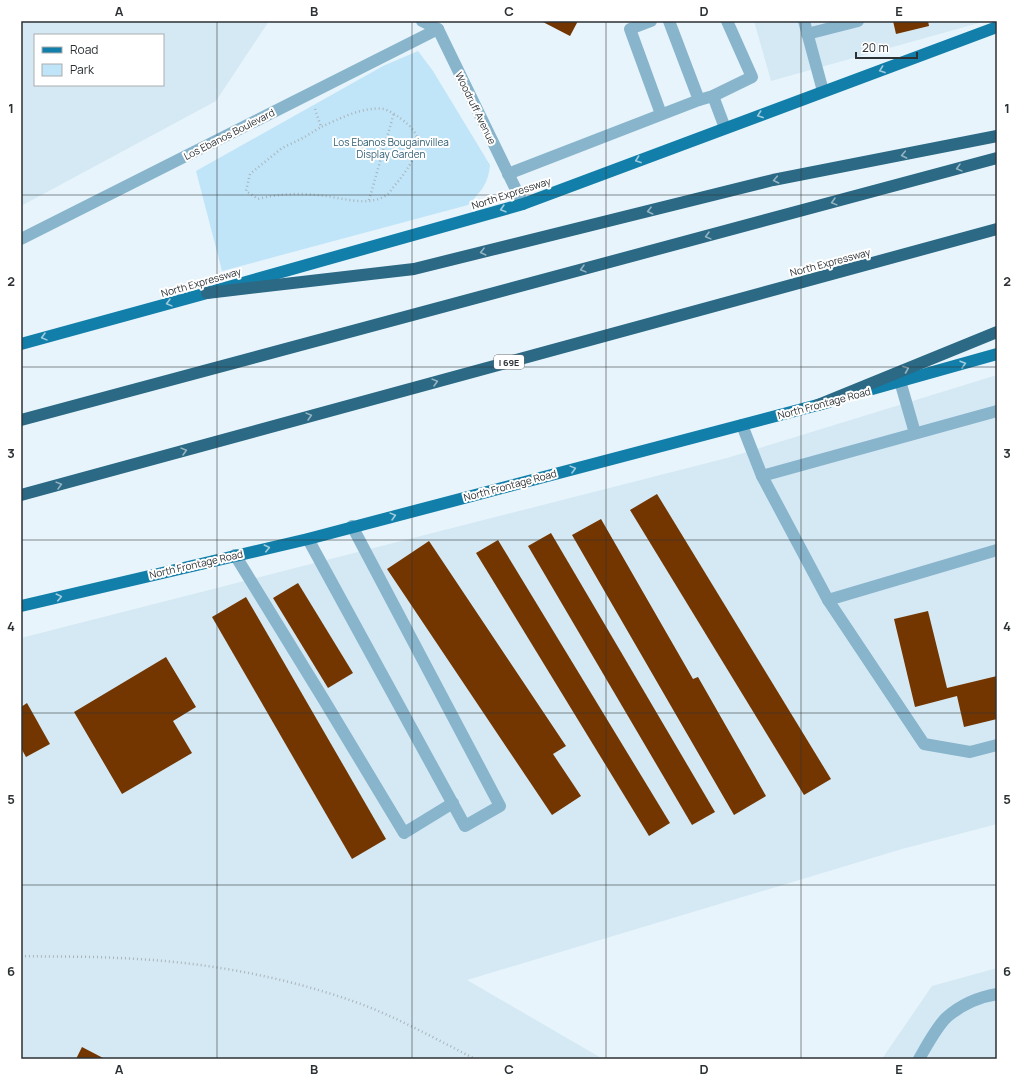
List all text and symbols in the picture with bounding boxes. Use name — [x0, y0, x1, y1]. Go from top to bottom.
text: A — [115, 2, 124, 20]
text: B — [310, 2, 318, 20]
text: C — [504, 2, 514, 20]
text: D — [699, 2, 709, 20]
text: E — [895, 2, 903, 20]
legend — [34, 34, 164, 86]
scale bar — [856, 34, 917, 60]
text: 20 m — [862, 39, 889, 56]
text: Road — [70, 41, 98, 58]
text: Park — [70, 61, 95, 78]
one-way arrow — [878, 65, 885, 73]
street label: Woodruff Avenue — [452, 69, 500, 147]
text: 1 — [8, 99, 14, 117]
text: 1 — [1004, 99, 1010, 117]
street label: Los Ebanos Boulevard — [181, 105, 277, 163]
one-way arrow — [756, 110, 763, 119]
park label: Los Ebanos Bougainvillea Display Garden — [333, 135, 449, 161]
one-way arrow — [901, 150, 907, 158]
one-way arrow — [635, 156, 642, 164]
one-way arrow — [956, 164, 963, 172]
street label: North Expressway — [469, 173, 553, 212]
one-way arrow — [773, 175, 779, 183]
one-way arrow — [831, 197, 838, 206]
one-way arrow — [499, 204, 506, 213]
one-way arrow — [647, 206, 653, 214]
one-way arrow — [705, 231, 712, 240]
street label: North Expressway — [788, 244, 872, 279]
one-way arrow — [480, 248, 486, 256]
street label: North Expressway — [159, 264, 243, 300]
one-way arrow — [579, 265, 586, 273]
text: 2 — [7, 272, 15, 290]
text: 2 — [1003, 272, 1011, 290]
one-way arrow — [166, 298, 173, 307]
one-way arrow — [41, 333, 47, 341]
road number: I 69E — [494, 355, 524, 369]
one-way arrow — [959, 360, 966, 368]
one-way arrow — [902, 366, 909, 374]
one-way arrow — [431, 378, 438, 387]
street label: North Frontage Road — [776, 384, 872, 422]
one-way arrow — [306, 413, 313, 421]
text: 3 — [7, 444, 15, 462]
text: 3 — [1003, 444, 1011, 462]
one-way arrow — [180, 447, 187, 456]
one-way arrow — [570, 465, 576, 473]
street label: North Frontage Road — [462, 466, 558, 504]
one-way arrow — [55, 481, 62, 490]
one-way arrow — [390, 512, 396, 520]
one-way arrow — [264, 544, 270, 552]
street label: North Frontage Road — [148, 546, 244, 582]
one-way arrow — [56, 593, 62, 601]
text: 4 — [7, 617, 15, 635]
text: 4 — [1003, 617, 1011, 635]
text: 5 — [7, 790, 15, 808]
text: 5 — [1003, 790, 1011, 808]
text: 6 — [7, 962, 15, 980]
text: 6 — [1003, 962, 1011, 980]
text: A — [115, 1060, 124, 1078]
text: B — [310, 1060, 318, 1078]
text: C — [504, 1060, 514, 1078]
text: D — [699, 1060, 709, 1078]
text: E — [895, 1060, 903, 1078]

